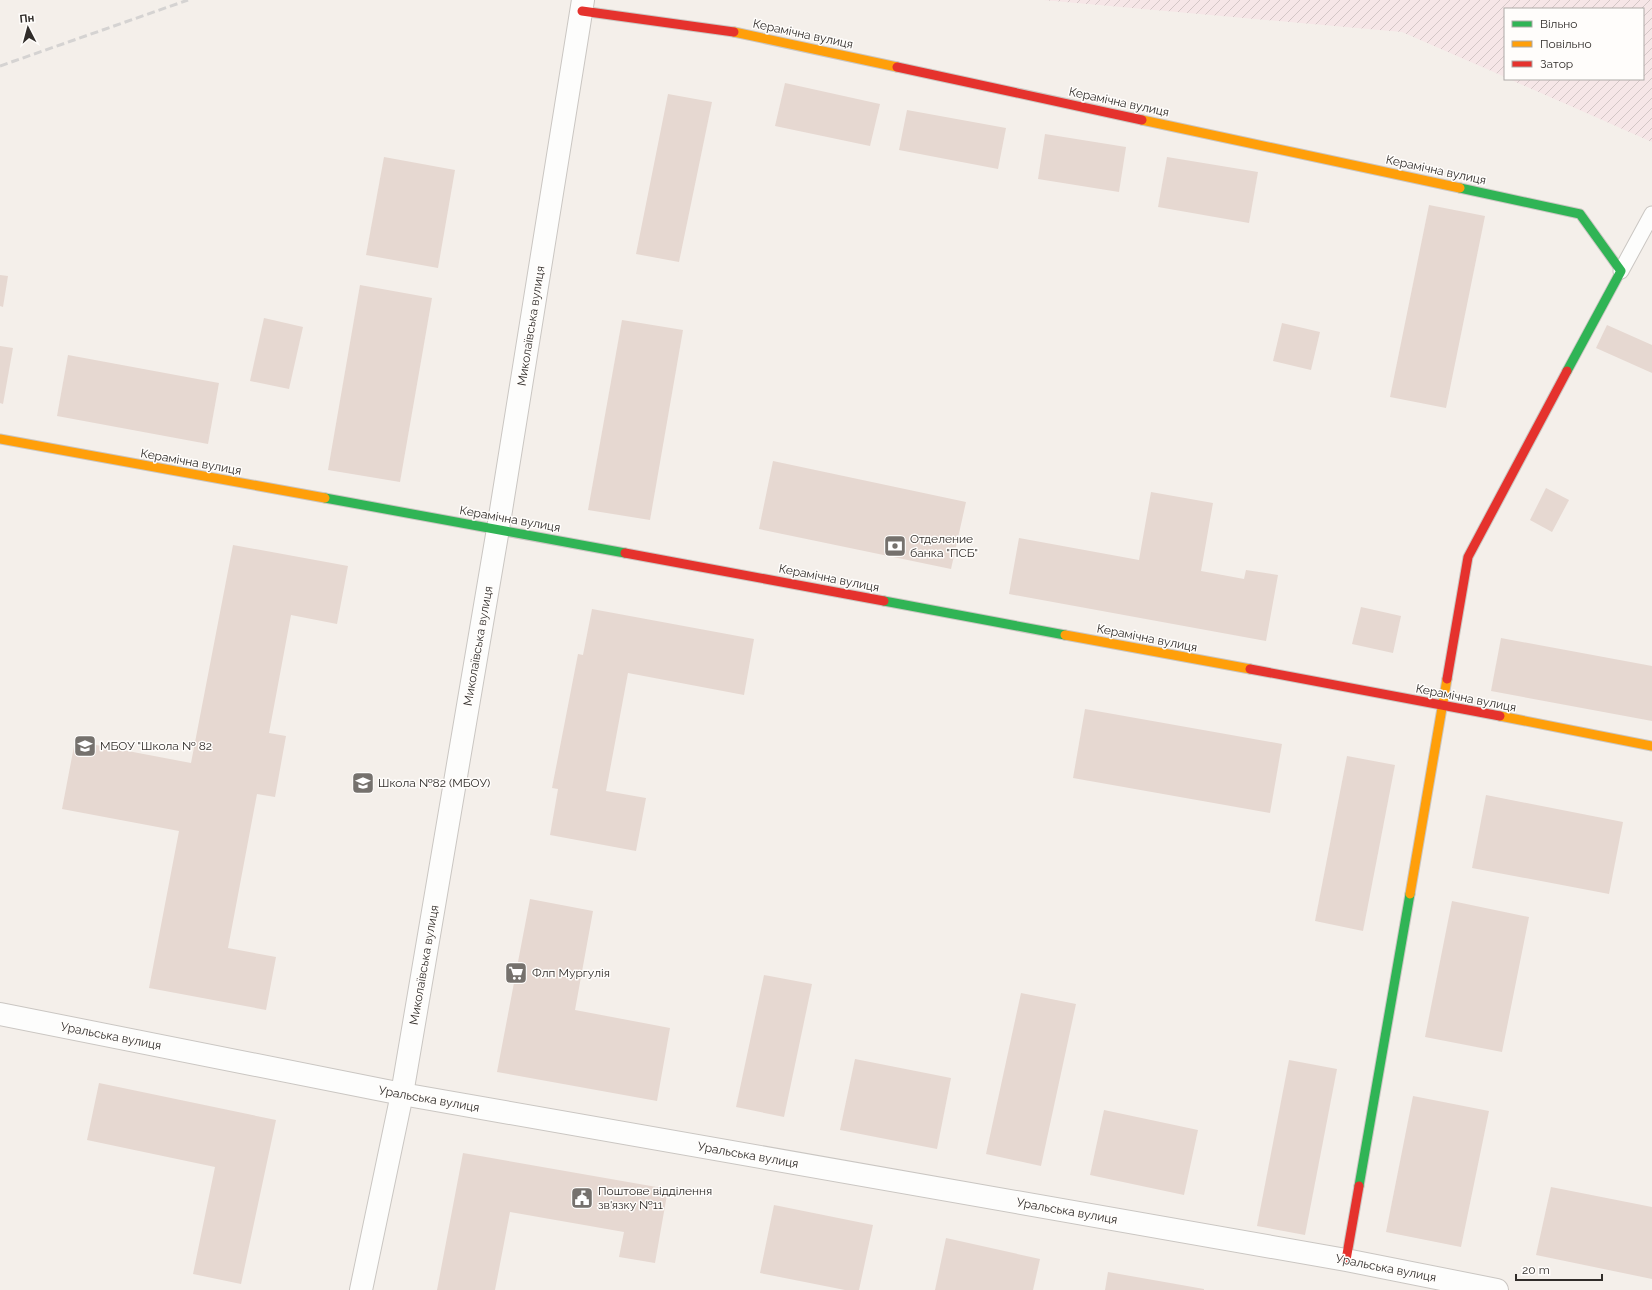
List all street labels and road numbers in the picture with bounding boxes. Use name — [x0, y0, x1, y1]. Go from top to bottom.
street label: Керамічна вулиця — [752, 17, 854, 51]
street label: Керамічна вулиця — [1068, 85, 1170, 119]
street label: Керамічна вулиця — [1385, 153, 1487, 187]
street label: Миколаївська вулиця — [515, 265, 547, 387]
street label: Керамічна вулиця — [140, 446, 242, 478]
street label: Керамічна вулиця — [459, 503, 561, 535]
street label: Керамічна вулиця — [778, 561, 880, 595]
street label: Миколаївська вулиця — [461, 585, 495, 707]
street label: Керамічна вулиця — [1096, 621, 1198, 655]
street label: Керамічна вулиця — [1415, 681, 1517, 715]
street label: Миколаївська вулиця — [407, 904, 441, 1026]
street label: Уральська вулиця — [59, 1019, 163, 1053]
street label: Уральська вулиця — [377, 1083, 481, 1115]
street label: Уральська вулиця — [696, 1139, 800, 1171]
street label: Уральська вулиця — [1015, 1195, 1119, 1227]
street label: Уральська вулиця — [1334, 1251, 1438, 1285]

